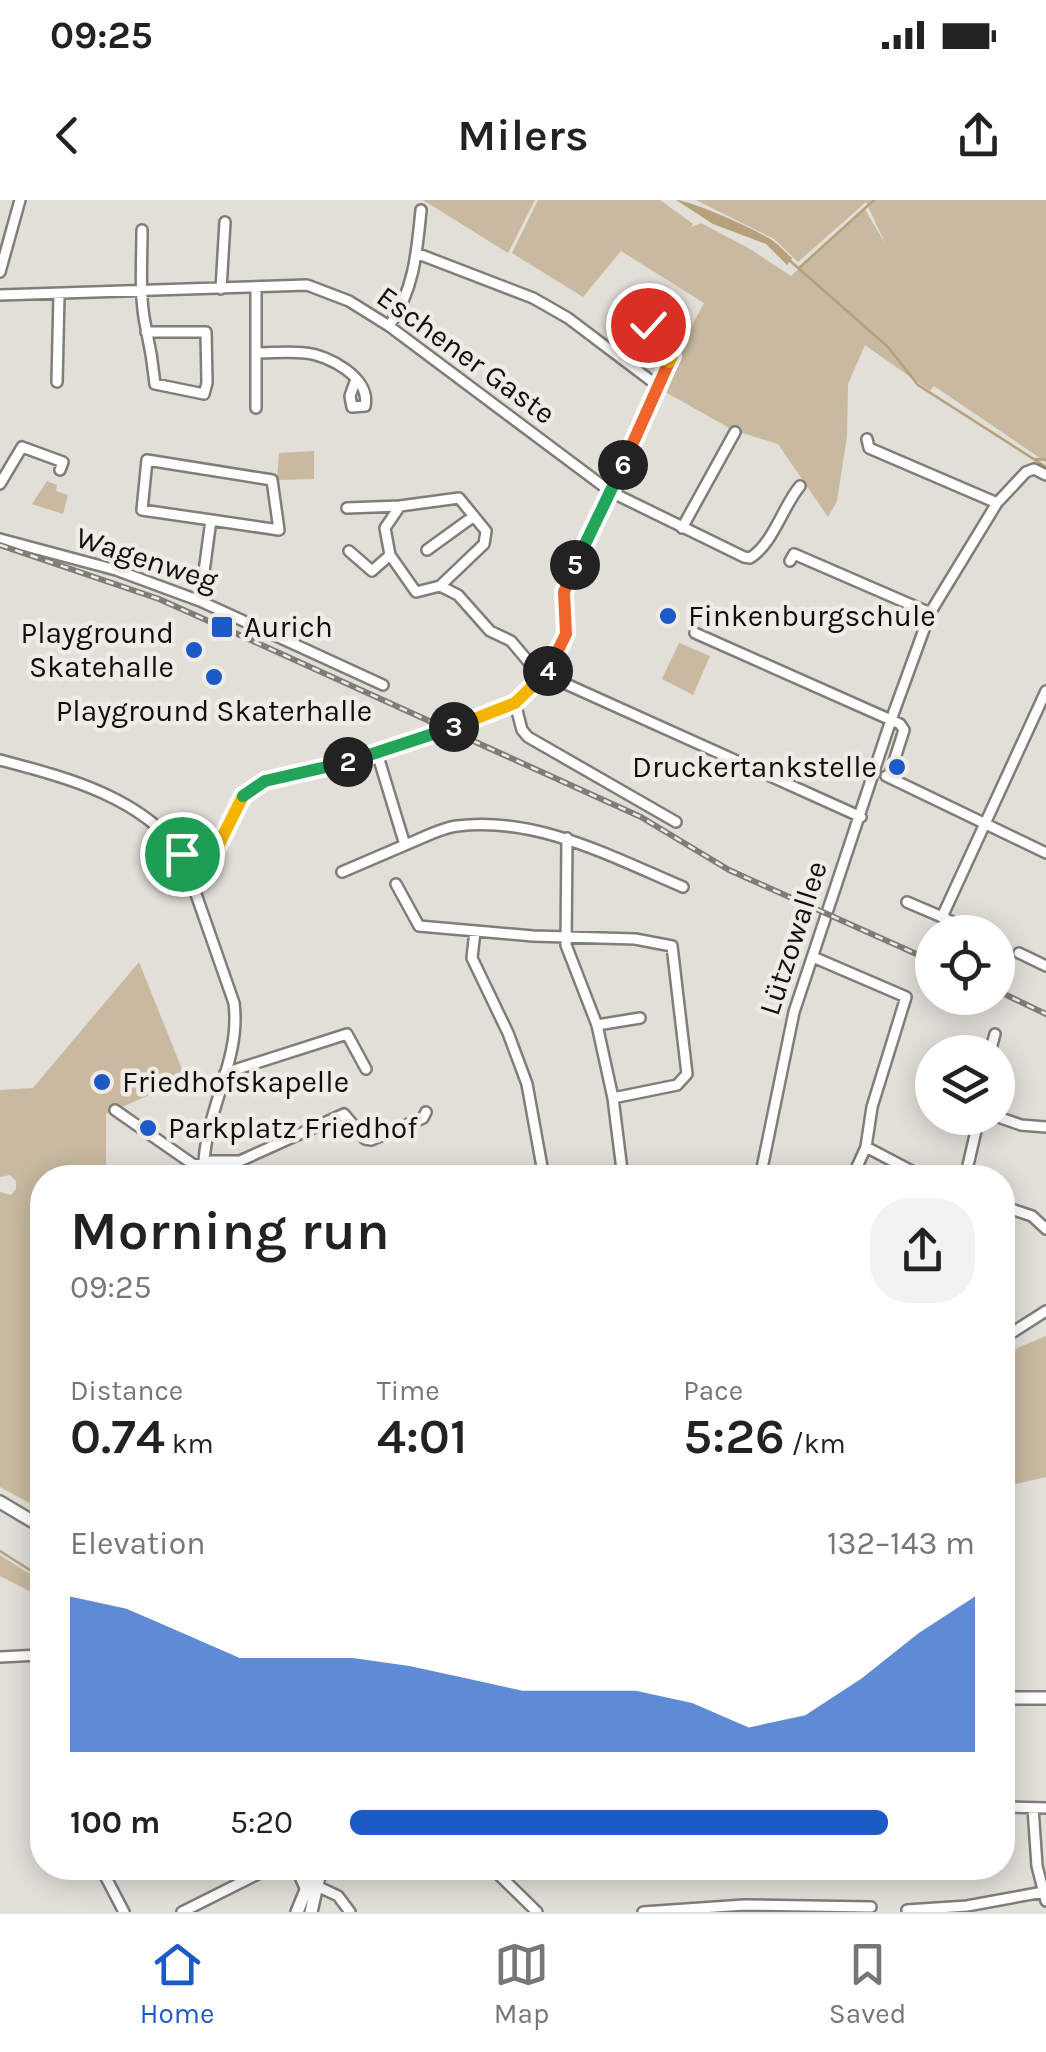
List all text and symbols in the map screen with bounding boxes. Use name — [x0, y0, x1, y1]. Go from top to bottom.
text: 09:25 — [50, 13, 153, 58]
icon: back — [40, 108, 95, 163]
icon: share — [951, 108, 1006, 163]
text: Milers — [457, 109, 589, 161]
street label: Eschener Gaste — [370, 278, 562, 432]
pin — [606, 283, 691, 368]
icon: check — [621, 298, 676, 353]
pin: 6 — [598, 440, 648, 490]
text: 6 — [615, 448, 632, 481]
street label: Wagenweg — [72, 519, 222, 599]
pin: 5 — [550, 540, 600, 590]
text: 5 — [567, 548, 583, 581]
place label: Finkenburgschule — [688, 598, 936, 634]
marker: Finkenburgschule — [657, 605, 679, 627]
place label: Aurich — [244, 609, 333, 645]
marker: Aurich — [209, 614, 235, 640]
place label: Playground Skatehalle — [21, 615, 174, 685]
marker: Playground Skatehalle — [183, 639, 205, 661]
pin: 4 — [523, 646, 573, 696]
text: 4 — [540, 654, 556, 687]
marker: Playground Skaterhalle — [203, 666, 225, 688]
place label: Playground Skaterhalle — [56, 693, 372, 729]
pin: 3 — [429, 702, 479, 752]
text: 3 — [445, 710, 463, 743]
pin: 2 — [323, 737, 373, 787]
text: 2 — [340, 745, 356, 778]
place label: Druckertankstelle — [632, 749, 877, 785]
marker: Druckertankstelle — [886, 756, 908, 778]
pin — [140, 812, 225, 897]
icon: arrive — [155, 827, 210, 882]
street label: Lützowallee — [751, 856, 835, 1020]
map controls — [915, 915, 1015, 1135]
button: locate — [915, 915, 1015, 1015]
button: layers — [915, 1035, 1015, 1135]
place label: Friedhofskapelle — [122, 1064, 349, 1100]
marker: Friedhofskapelle — [91, 1071, 113, 1093]
place label: Parkplatz Friedhof — [168, 1110, 418, 1146]
marker: Parkplatz Friedhof — [137, 1117, 159, 1139]
button: share — [870, 1198, 975, 1303]
text: Morning run — [70, 1199, 390, 1263]
text: 09:25 — [70, 1269, 152, 1306]
text: Distance — [70, 1374, 183, 1407]
text: Time — [377, 1374, 440, 1407]
text: Pace — [683, 1374, 743, 1407]
text: 0.74 — [70, 1407, 165, 1466]
text: 4:01 — [377, 1407, 467, 1466]
text: 5:26 — [683, 1407, 785, 1466]
text: km — [165, 1427, 214, 1460]
text: /km — [785, 1427, 846, 1460]
text: Elevation — [70, 1525, 205, 1562]
text: 132–143 m — [827, 1525, 975, 1562]
text: 100 m — [70, 1804, 160, 1841]
text: 5:20 — [230, 1804, 293, 1841]
tab: Home — [140, 1937, 214, 2030]
tab: Map — [494, 1937, 549, 2030]
tab: Saved — [829, 1937, 906, 2030]

